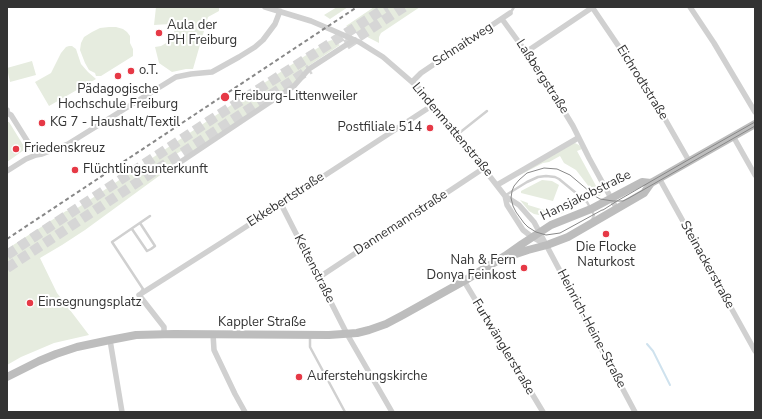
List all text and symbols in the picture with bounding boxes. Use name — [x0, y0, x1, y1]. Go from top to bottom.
place label: Aula der PH Freiburg — [167, 18, 237, 49]
street label: Schnaitweg — [430, 20, 496, 70]
marker: Aula der PH Freiburg — [154, 28, 164, 38]
street label: Laßbergstraße — [512, 37, 572, 117]
street label: Eichrodtstraße — [613, 43, 671, 123]
place label: o.T. — [139, 63, 158, 79]
marker: o.T. — [126, 66, 136, 76]
marker: Pädagogische Hochschule Freiburg — [113, 71, 123, 81]
street label: Lindenmattenstraße — [408, 80, 496, 180]
place label: Pädagogische Hochschule Freiburg — [58, 82, 178, 113]
place label: Freiburg-Littenweiler — [234, 89, 357, 105]
marker: Freiburg-Littenweiler — [219, 91, 231, 103]
place label: KG 7 - Haushalt/Textil — [50, 115, 180, 131]
marker: KG 7 - Haushalt/Textil — [37, 118, 47, 128]
place label: Postfiliale 514 — [338, 120, 422, 136]
marker: Postfiliale 514 — [425, 123, 435, 133]
place label: Friedenskreuz — [24, 141, 105, 157]
marker: Friedenskreuz — [11, 144, 21, 154]
place label: Flüchtlingsunterkunft — [83, 162, 208, 178]
marker: Flüchtlingsunterkunft — [70, 165, 80, 175]
street label: Hansjakobstraße — [538, 167, 634, 225]
street label: Ekkebertstraße — [245, 169, 327, 231]
street label: Dannemannstraße — [351, 187, 451, 259]
street label: Steinackerstraße — [677, 219, 737, 311]
marker: Die Flocke Naturkost — [601, 229, 611, 239]
street label: Keltenstraße — [290, 232, 338, 306]
place label: Die Flocke Naturkost — [576, 240, 636, 271]
place label: Nah & Fern Donya Feinkost — [427, 253, 516, 284]
marker: Nah & Fern Donya Feinkost — [519, 263, 529, 273]
street label: Heinrich-Heine-Straße — [553, 267, 629, 391]
place label: Einsegnungsplatz — [38, 295, 142, 311]
street label: Furtwänglerstraße — [468, 296, 538, 398]
marker: Einsegnungsplatz — [25, 298, 35, 308]
street label: Kappler Straße — [218, 315, 306, 331]
place label: Auferstehungskirche — [307, 369, 427, 385]
marker: Auferstehungskirche — [294, 372, 304, 382]

